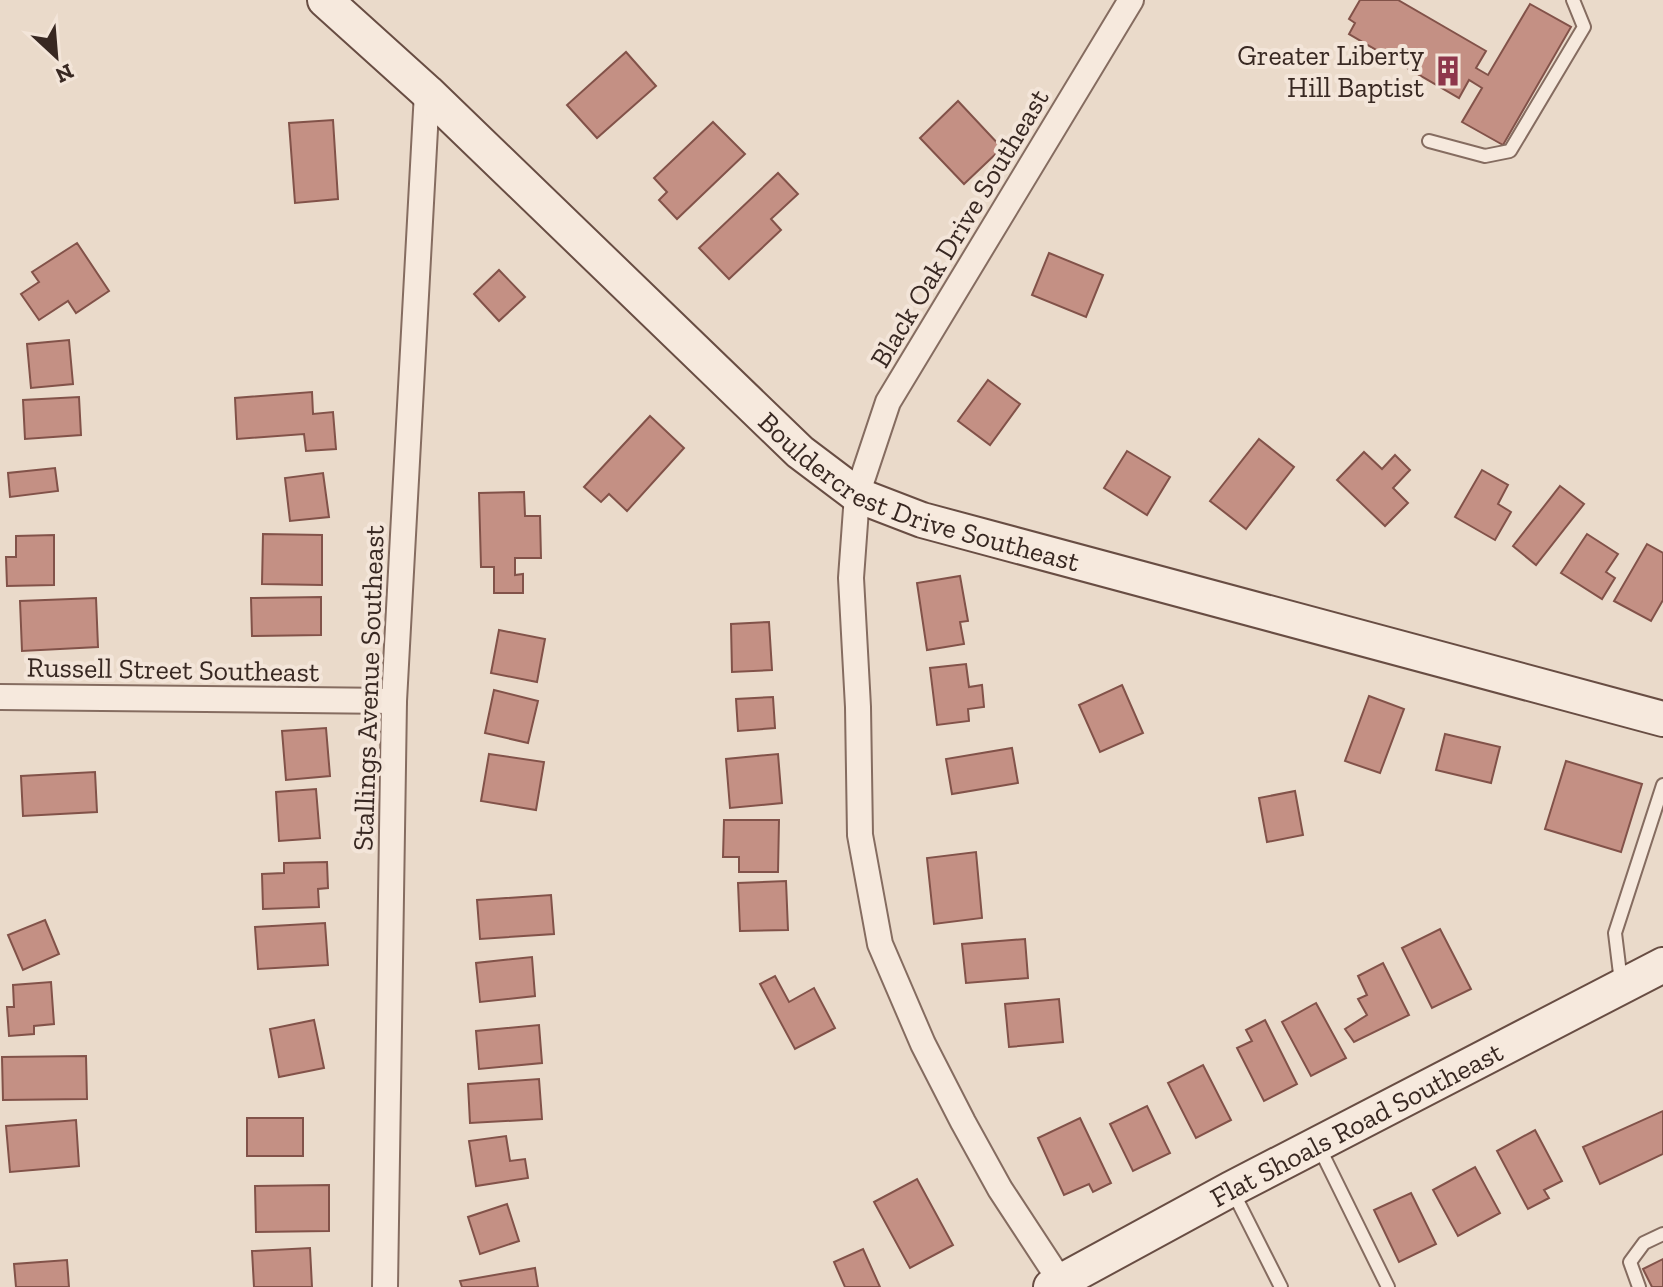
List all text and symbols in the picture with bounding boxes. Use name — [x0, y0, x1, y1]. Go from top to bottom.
north arrow — [16, 16, 96, 96]
place label: Greater Liberty Hill Baptist — [1237, 39, 1425, 104]
building icon: Greater Liberty Hill Baptist — [1431, 54, 1465, 88]
text: N — [51, 58, 78, 89]
street label: Black Oak Drive Southeast — [863, 83, 1056, 373]
street label: Bouldercrest Drive Southeast — [752, 405, 1084, 579]
street label: Stallings Avenue Southeast — [346, 524, 391, 852]
street label: Russell Street Southeast — [26, 650, 320, 689]
street label: Flat Shoals Road Southeast — [1204, 1035, 1509, 1214]

